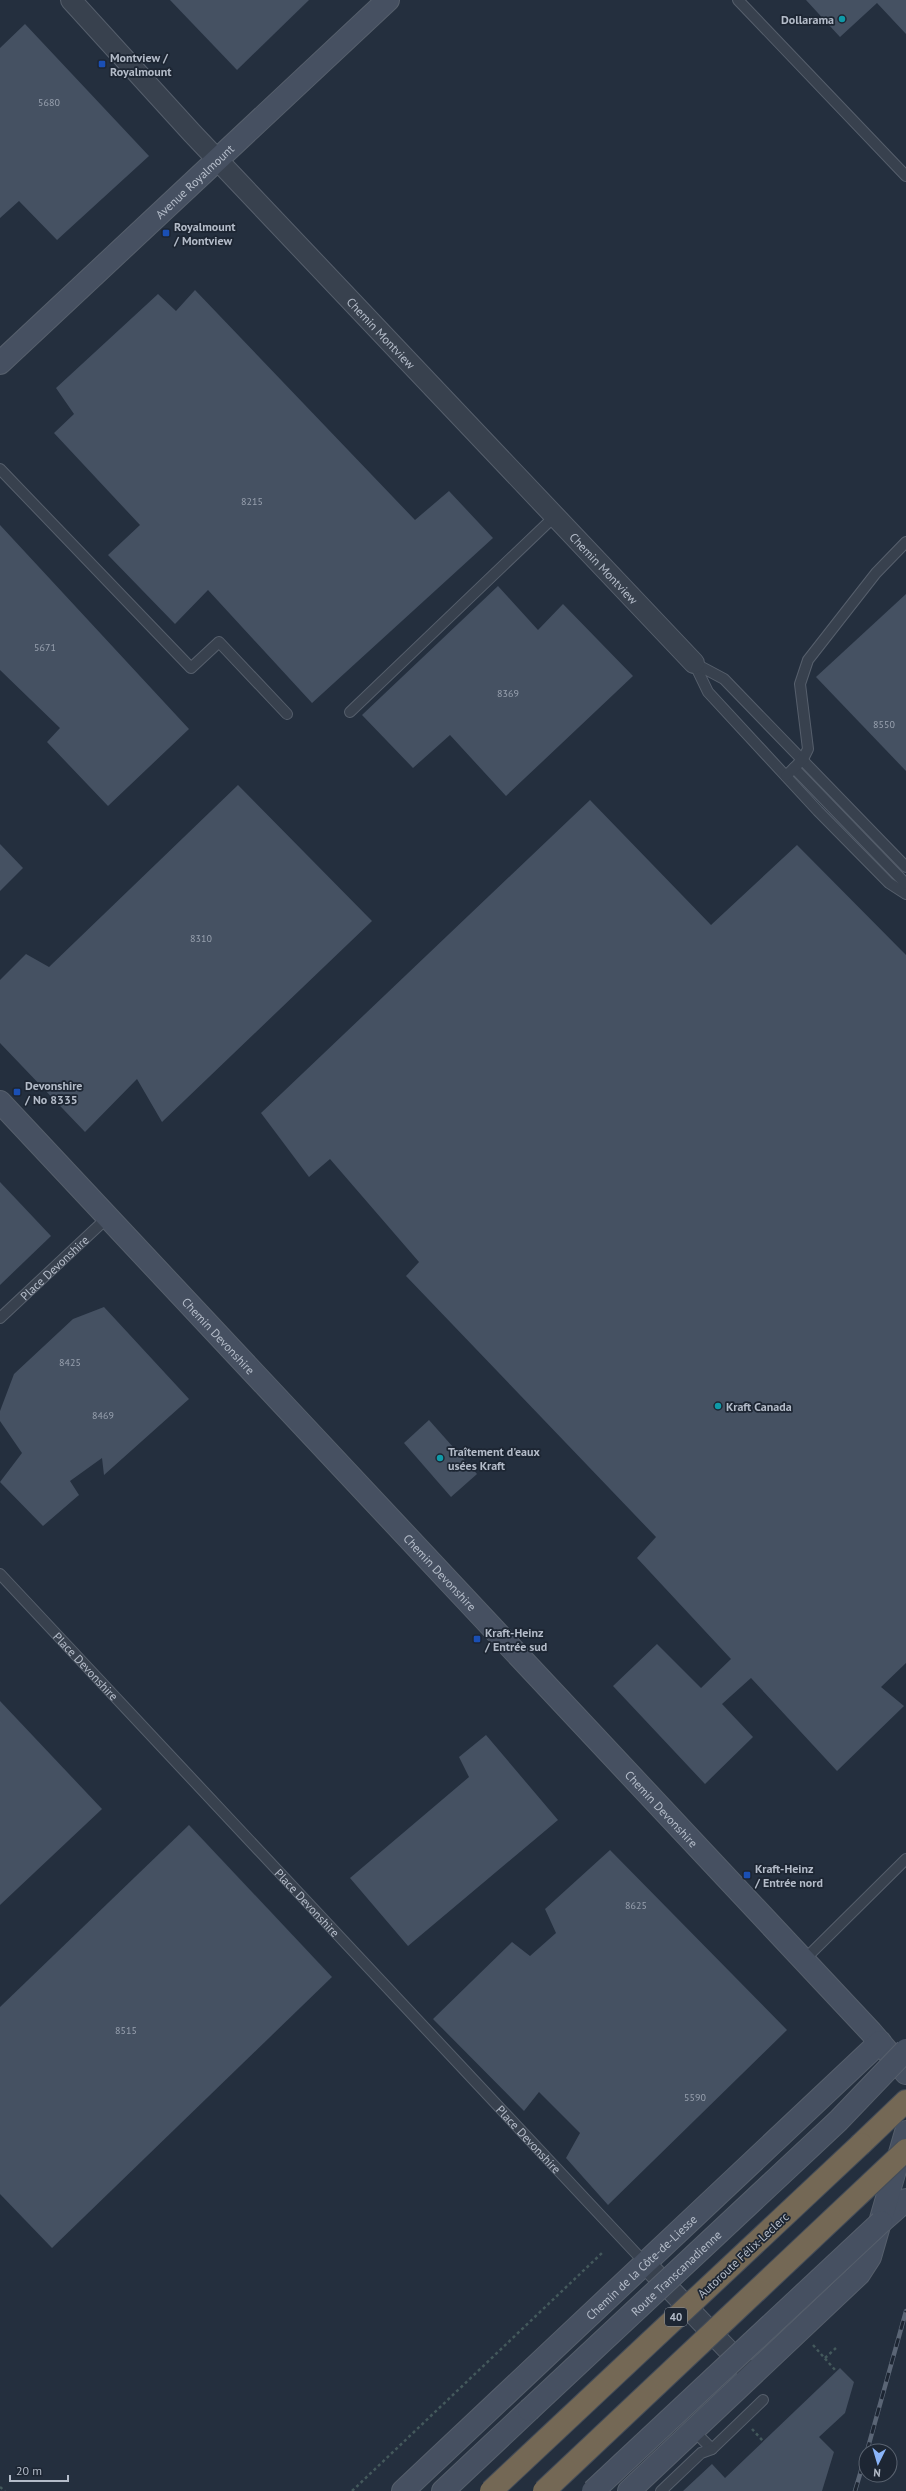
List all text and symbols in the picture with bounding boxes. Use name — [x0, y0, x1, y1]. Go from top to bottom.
place label: Dollarama — [781, 12, 834, 27]
marker: Dollarama — [837, 14, 847, 24]
place label: Montview / Royalmount — [110, 50, 172, 79]
marker: Montview / Royalmount — [97, 59, 107, 69]
house number: 5680 — [38, 96, 60, 109]
street label: Avenue Royalmount — [152, 141, 237, 222]
place label: Royalmount / Montview — [173, 219, 236, 248]
marker: Royalmount / Montview — [161, 228, 171, 238]
street label: Chemin Montview — [344, 294, 419, 372]
house number: 8215 — [241, 495, 263, 508]
street label: Chemin Montview — [567, 529, 641, 607]
house number: 5671 — [34, 641, 56, 654]
house number: 8369 — [497, 687, 519, 700]
house number: 8550 — [873, 718, 895, 731]
house number: 8310 — [190, 932, 212, 945]
place label: Devonshire / No 8335 — [24, 1078, 82, 1107]
marker: Devonshire / No 8335 — [12, 1087, 22, 1097]
street label: Place Devonshire — [17, 1232, 91, 1303]
street label: Chemin Devonshire — [179, 1294, 258, 1377]
house number: 8425 — [59, 1356, 81, 1369]
place label: Kraft Canada — [726, 1399, 792, 1414]
marker: Kraft Canada — [713, 1401, 723, 1411]
house number: 8469 — [92, 1409, 114, 1422]
place label: Traîtement d'eaux usées Kraft — [448, 1444, 540, 1473]
marker: Traîtement d'eaux usées Kraft — [435, 1453, 445, 1463]
street label: Chemin Devonshire — [401, 1531, 480, 1614]
place label: Kraft-Heinz / Entrée sud — [484, 1625, 547, 1654]
street label: Place Devonshire — [51, 1629, 122, 1703]
marker: Kraft-Heinz / Entrée sud — [472, 1634, 482, 1644]
street label: Chemin Devonshire — [622, 1767, 701, 1850]
place label: Kraft-Heinz / Entrée nord — [754, 1861, 823, 1890]
street label: Place Devonshire — [272, 1865, 343, 1940]
marker: Kraft-Heinz / Entrée nord — [742, 1870, 752, 1880]
house number: 8625 — [625, 1899, 647, 1912]
house number: 8515 — [115, 2024, 137, 2037]
house number: 5590 — [684, 2091, 706, 2104]
street label: Place Devonshire — [493, 2102, 565, 2176]
street label: Autoroute Félix-Leclerc — [694, 2209, 792, 2301]
street label: Chemin de la Côte-de-Liesse — [583, 2211, 700, 2323]
street label: Route Transcanadienne — [627, 2227, 724, 2319]
road number: 40 — [665, 2308, 687, 2326]
north arrow — [858, 2443, 898, 2483]
scale bar — [10, 2457, 68, 2483]
text: 20 m — [16, 2463, 42, 2478]
text: N — [873, 2466, 881, 2480]

